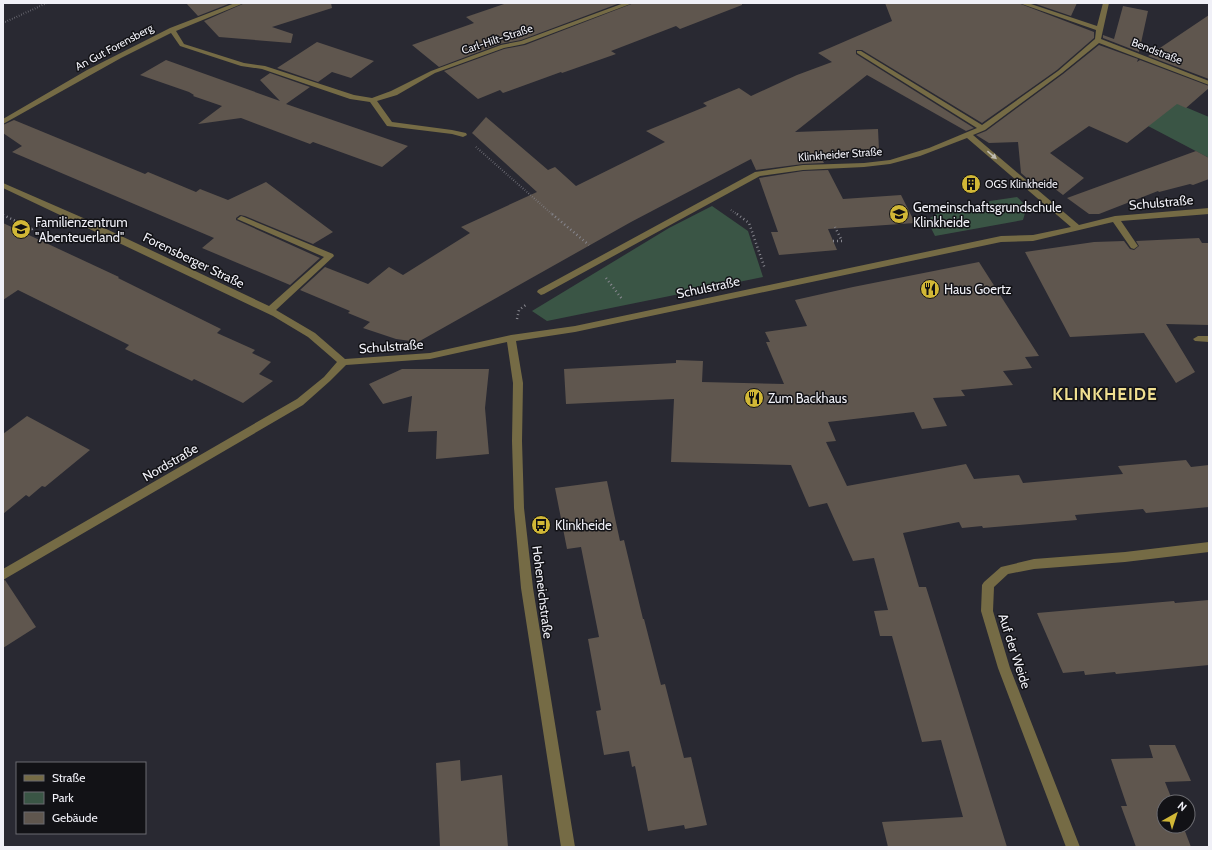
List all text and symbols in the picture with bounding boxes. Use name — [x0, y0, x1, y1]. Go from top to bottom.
street label: An Gut Forensberg — [73, 20, 156, 73]
street label: Carl-Hilt-Straße — [460, 21, 535, 57]
street label: Bendstraße — [1130, 35, 1185, 67]
street label: Klinkheider Straße — [797, 144, 883, 164]
one-way arrow — [987, 150, 997, 159]
building icon: OGS Klinkheide — [960, 173, 982, 195]
place label: OGS Klinkheide — [985, 177, 1058, 191]
street label: Schulstraße — [1128, 191, 1194, 213]
place label: Gemeinschaftsgrundschule Klinkheide — [913, 199, 1062, 230]
school or university icon: Gemeinschaftsgrundschule Klinkheide — [888, 203, 910, 225]
place label: Familienzentrum "Abenteuerland" — [35, 214, 128, 245]
school or university icon: Familienzentrum "Abenteuerland" — [10, 218, 32, 240]
street label: Forensberger Straße — [141, 229, 248, 292]
street label: Schulstraße — [675, 272, 742, 302]
restaurant icon: Haus Goertz — [919, 278, 941, 300]
place label: Haus Goertz — [944, 281, 1012, 297]
street label: Schulstraße — [358, 336, 424, 356]
district label: KLINKHEIDE — [1052, 384, 1158, 404]
restaurant icon: Zum Backhaus — [743, 387, 765, 409]
place label: Zum Backhaus — [768, 390, 848, 406]
street label: Nordstraße — [139, 440, 201, 484]
bus stop icon: Klinkheide — [530, 514, 552, 536]
place label: Klinkheide — [555, 517, 612, 533]
street label: Hoheneichstraße — [529, 545, 557, 640]
street label: Auf der Weide — [995, 611, 1035, 691]
legend — [16, 762, 146, 834]
text: Straße — [52, 770, 85, 785]
text: Park — [52, 790, 74, 805]
north arrow — [1156, 794, 1196, 834]
text: N — [1175, 798, 1190, 814]
text: Gebäude — [52, 810, 98, 825]

